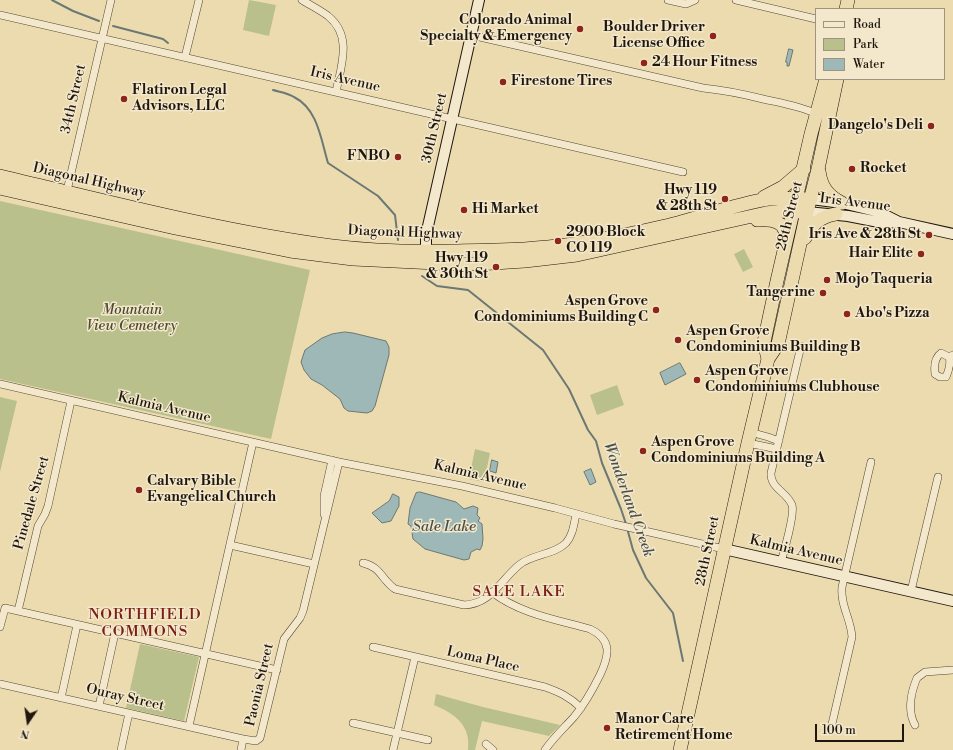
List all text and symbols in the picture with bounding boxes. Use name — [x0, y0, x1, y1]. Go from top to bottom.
legend — [815, 8, 945, 80]
place label: Colorado Animal Specialty & Emergency — [420, 13, 572, 46]
text: Road — [853, 17, 881, 32]
place label: Boulder Driver License Office — [603, 20, 705, 52]
marker: Colorado Animal Specialty & Emergency — [575, 24, 585, 34]
marker: Boulder Driver License Office — [708, 31, 718, 41]
text: Park — [853, 37, 878, 52]
place label: 24 Hour Fitness — [652, 55, 757, 71]
text: Water — [853, 57, 885, 72]
marker: 24 Hour Fitness — [639, 58, 649, 68]
street label: 34th Street — [58, 63, 90, 135]
street label: Iris Avenue — [308, 64, 382, 96]
place label: Firestone Tires — [511, 74, 612, 90]
marker: Firestone Tires — [498, 77, 508, 87]
place label: Flatiron Legal Advisors, LLC — [132, 83, 227, 116]
street label: 30th Street — [419, 91, 451, 165]
marker: Flatiron Legal Advisors, LLC — [119, 94, 129, 104]
place label: Dangelo's Deli — [828, 118, 923, 134]
marker: Dangelo's Deli — [926, 121, 936, 131]
place label: FNBO — [347, 149, 390, 165]
marker: FNBO — [393, 152, 403, 162]
street label: Diagonal Highway — [31, 160, 147, 202]
place label: Rocket — [860, 161, 907, 177]
marker: Rocket — [847, 164, 857, 174]
street label: 28th Street — [773, 180, 807, 252]
place label: Hwy 119 & 28th St — [656, 183, 717, 216]
street label: Iris Avenue — [819, 190, 891, 216]
marker: Hwy 119 & 28th St — [720, 194, 730, 204]
place label: Hi Market — [472, 202, 539, 218]
marker: Hi Market — [459, 205, 469, 215]
street label: Diagonal Highway — [347, 223, 463, 243]
place label: 2900 Block CO 119 — [566, 225, 645, 258]
place label: Iris Ave & 28th St — [809, 227, 921, 243]
marker: Iris Ave & 28th St — [924, 230, 934, 240]
marker: 2900 Block CO 119 — [553, 236, 563, 246]
place label: Hair Elite — [849, 246, 913, 262]
marker: Hair Elite — [916, 249, 926, 259]
place label: Hwy 119 & 30th St — [426, 251, 488, 284]
marker: Hwy 119 & 30th St — [491, 262, 501, 272]
place label: Mojo Taqueria — [835, 272, 933, 288]
marker: Mojo Taqueria — [822, 275, 832, 285]
place label: Tangerine — [746, 285, 815, 301]
marker: Tangerine — [818, 288, 828, 298]
place label: Aspen Grove Condominiums Building C — [474, 294, 648, 326]
park label: Mountain View Cemetery — [87, 303, 177, 336]
marker: Aspen Grove Condominiums Building C — [651, 305, 661, 315]
place label: Abo's Pizza — [855, 306, 929, 322]
marker: Abo's Pizza — [842, 309, 852, 319]
place label: Aspen Grove Condominiums Building B — [686, 324, 860, 356]
marker: Aspen Grove Condominiums Building B — [673, 335, 683, 345]
place label: Aspen Grove Condominiums Clubhouse — [705, 364, 880, 396]
marker: Aspen Grove Condominiums Clubhouse — [692, 375, 702, 385]
street label: Kalmia Avenue — [116, 389, 212, 427]
place label: Aspen Grove Condominiums Building A — [651, 435, 825, 468]
water label: Wonderland Creek — [599, 440, 657, 560]
marker: Aspen Grove Condominiums Building A — [638, 446, 648, 456]
street label: Pinedale Street — [11, 454, 53, 552]
street label: Kalmia Avenue — [432, 457, 528, 495]
place label: Calvary Bible Evangelical Church — [147, 474, 276, 506]
marker: Calvary Bible Evangelical Church — [134, 485, 144, 495]
street label: 28th Street — [692, 515, 724, 587]
water label: Sale Lake — [412, 518, 476, 536]
street label: Kalmia Avenue — [748, 532, 844, 570]
district label: SALE LAKE — [472, 583, 566, 601]
district label: NORTHFIELD COMMONS — [88, 606, 202, 641]
street label: Paonia Street — [242, 642, 278, 728]
street label: Loma Place — [445, 643, 521, 677]
street label: Ouray Street — [84, 681, 166, 715]
north arrow — [8, 702, 48, 742]
place label: Manor Care Retirement Home — [615, 712, 733, 744]
scale bar — [817, 716, 906, 742]
marker: Manor Care Retirement Home — [602, 723, 612, 733]
text: 100 m — [822, 723, 856, 738]
text: N — [19, 726, 31, 741]

